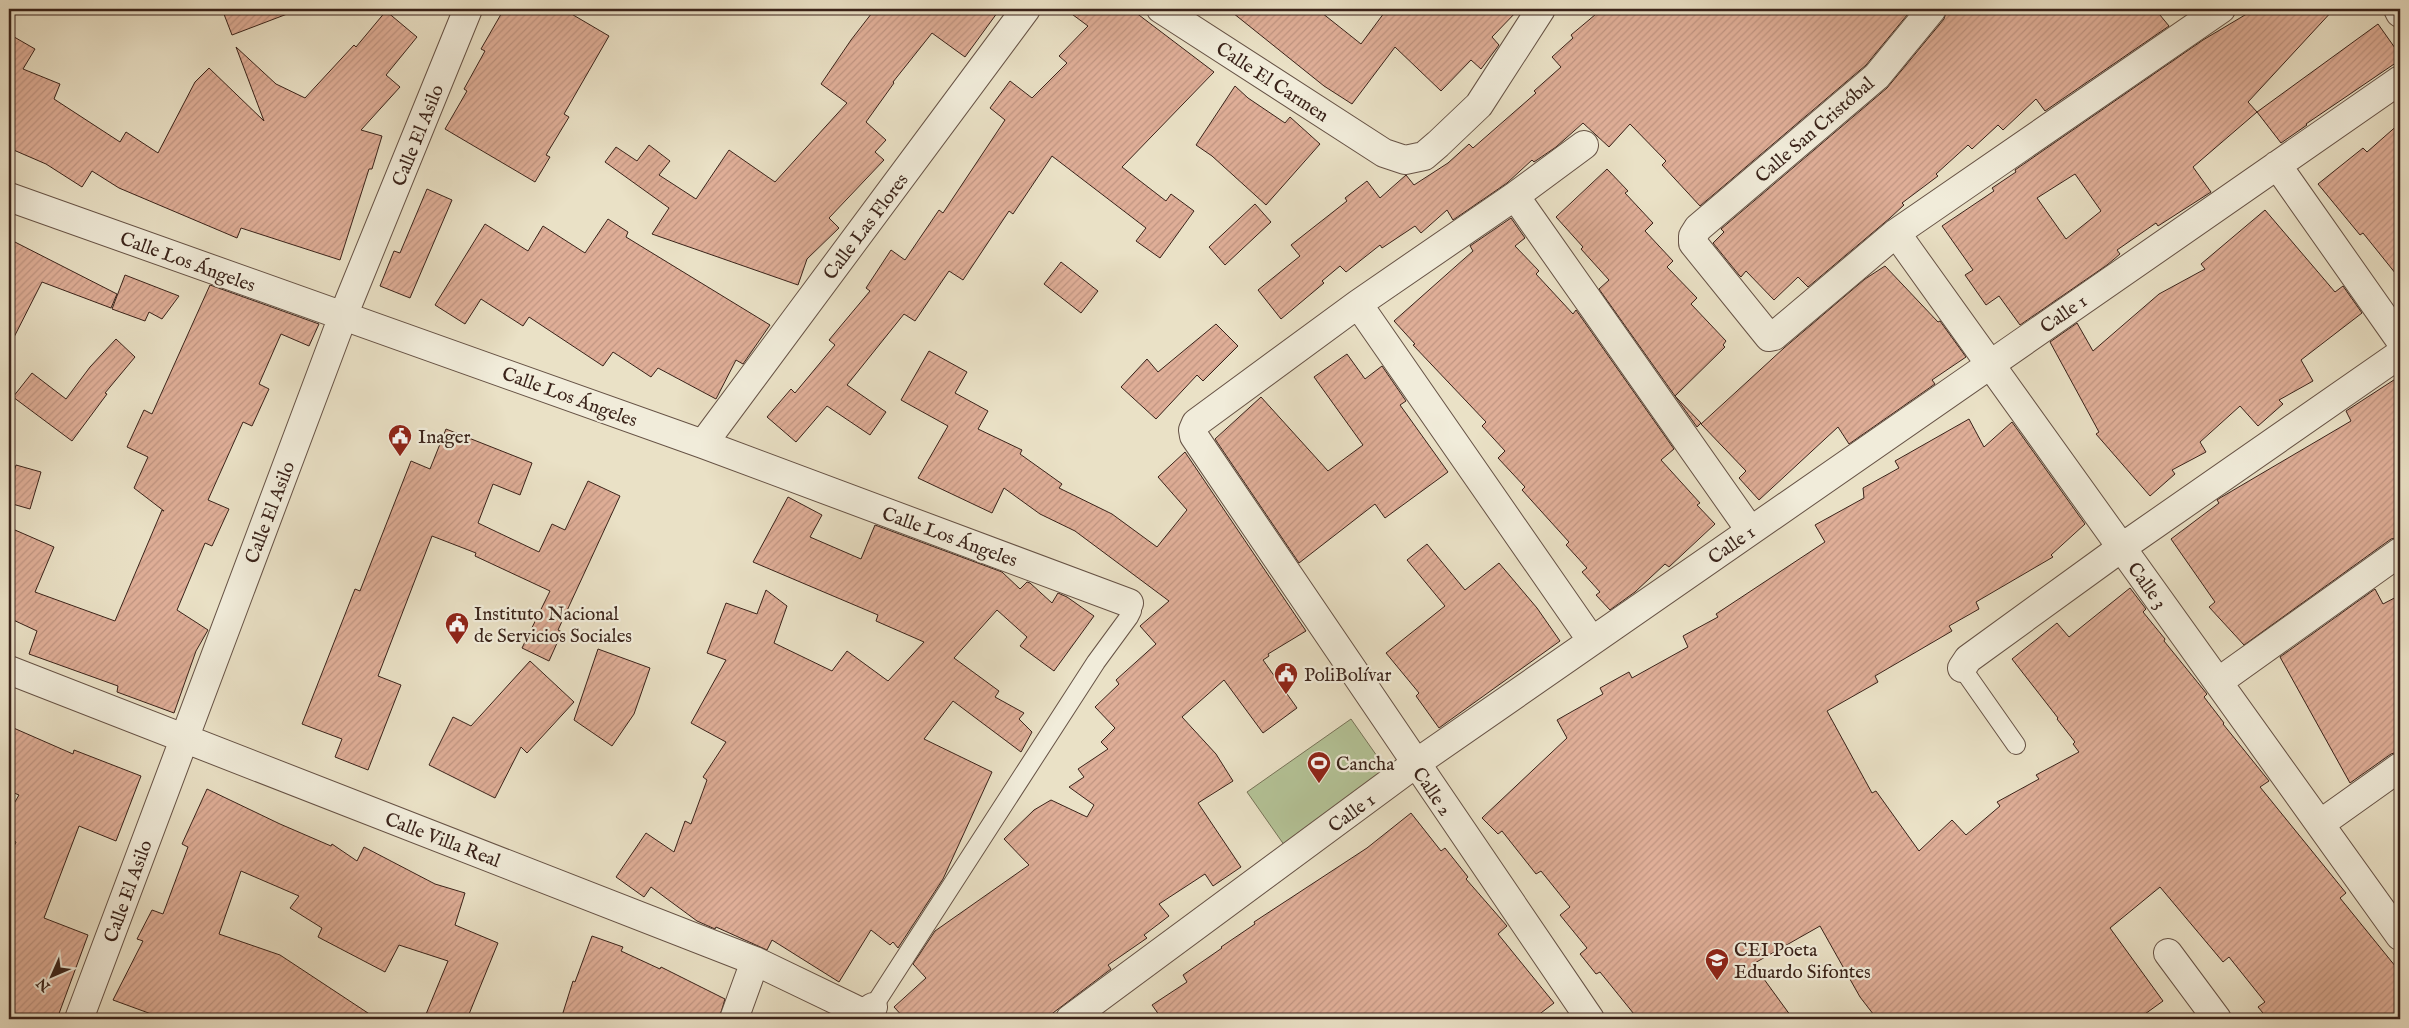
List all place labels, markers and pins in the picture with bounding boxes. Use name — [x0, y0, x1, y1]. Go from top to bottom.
public building icon: Inager — [387, 423, 413, 457]
place label: Inager — [418, 426, 471, 450]
place label: Instituto Nacional de Servicios Sociales — [474, 603, 632, 649]
public building icon: Instituto Nacional de Servicios Sociales — [444, 611, 470, 645]
public building icon: PoliBolívar — [1273, 661, 1299, 695]
place label: PoliBolívar — [1304, 664, 1392, 688]
sports icon: Cancha — [1306, 750, 1332, 784]
place label: Cancha — [1336, 753, 1395, 777]
place label: CEI Poeta Eduardo Sifontes — [1734, 939, 1871, 985]
school or university icon: CEI Poeta Eduardo Sifontes — [1704, 947, 1730, 981]

